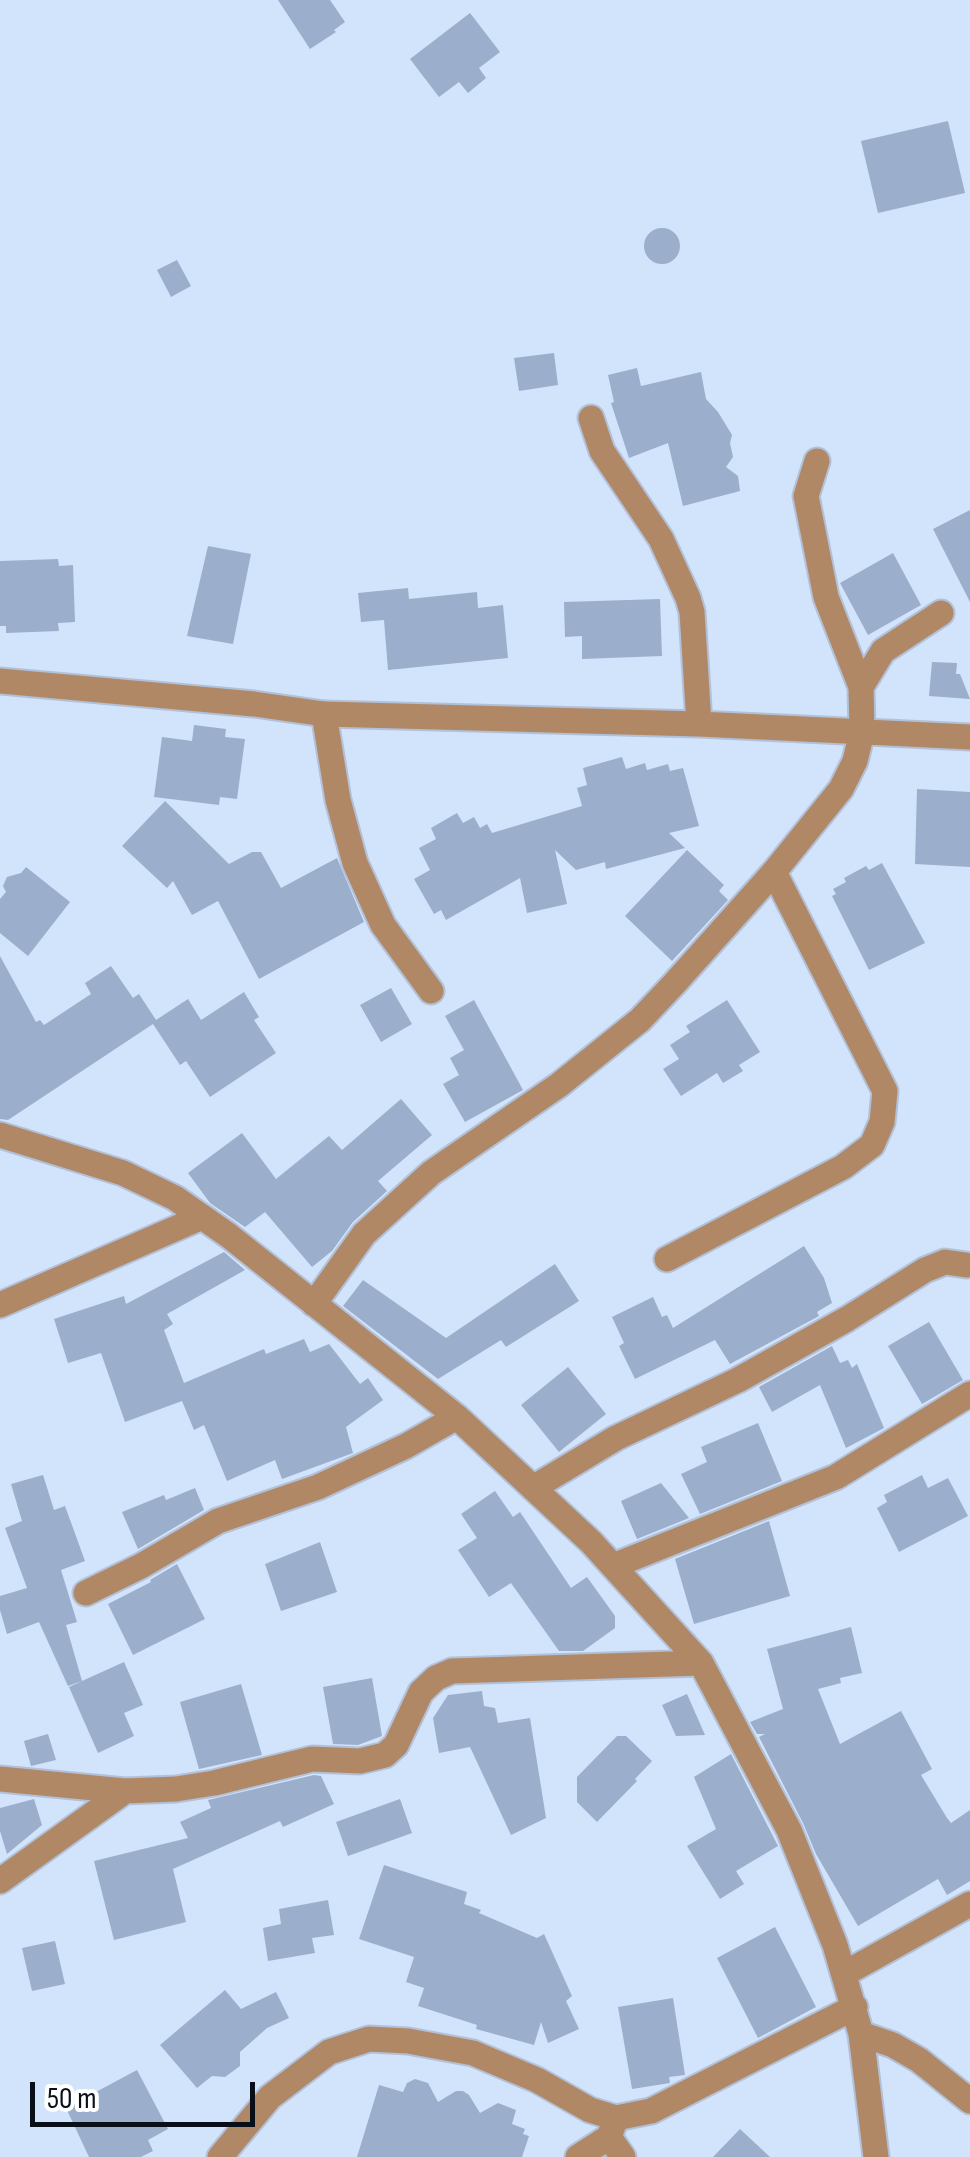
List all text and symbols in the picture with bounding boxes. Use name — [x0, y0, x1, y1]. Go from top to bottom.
scale bar — [35, 2062, 260, 2124]
text: 50 m — [47, 2081, 96, 2117]

